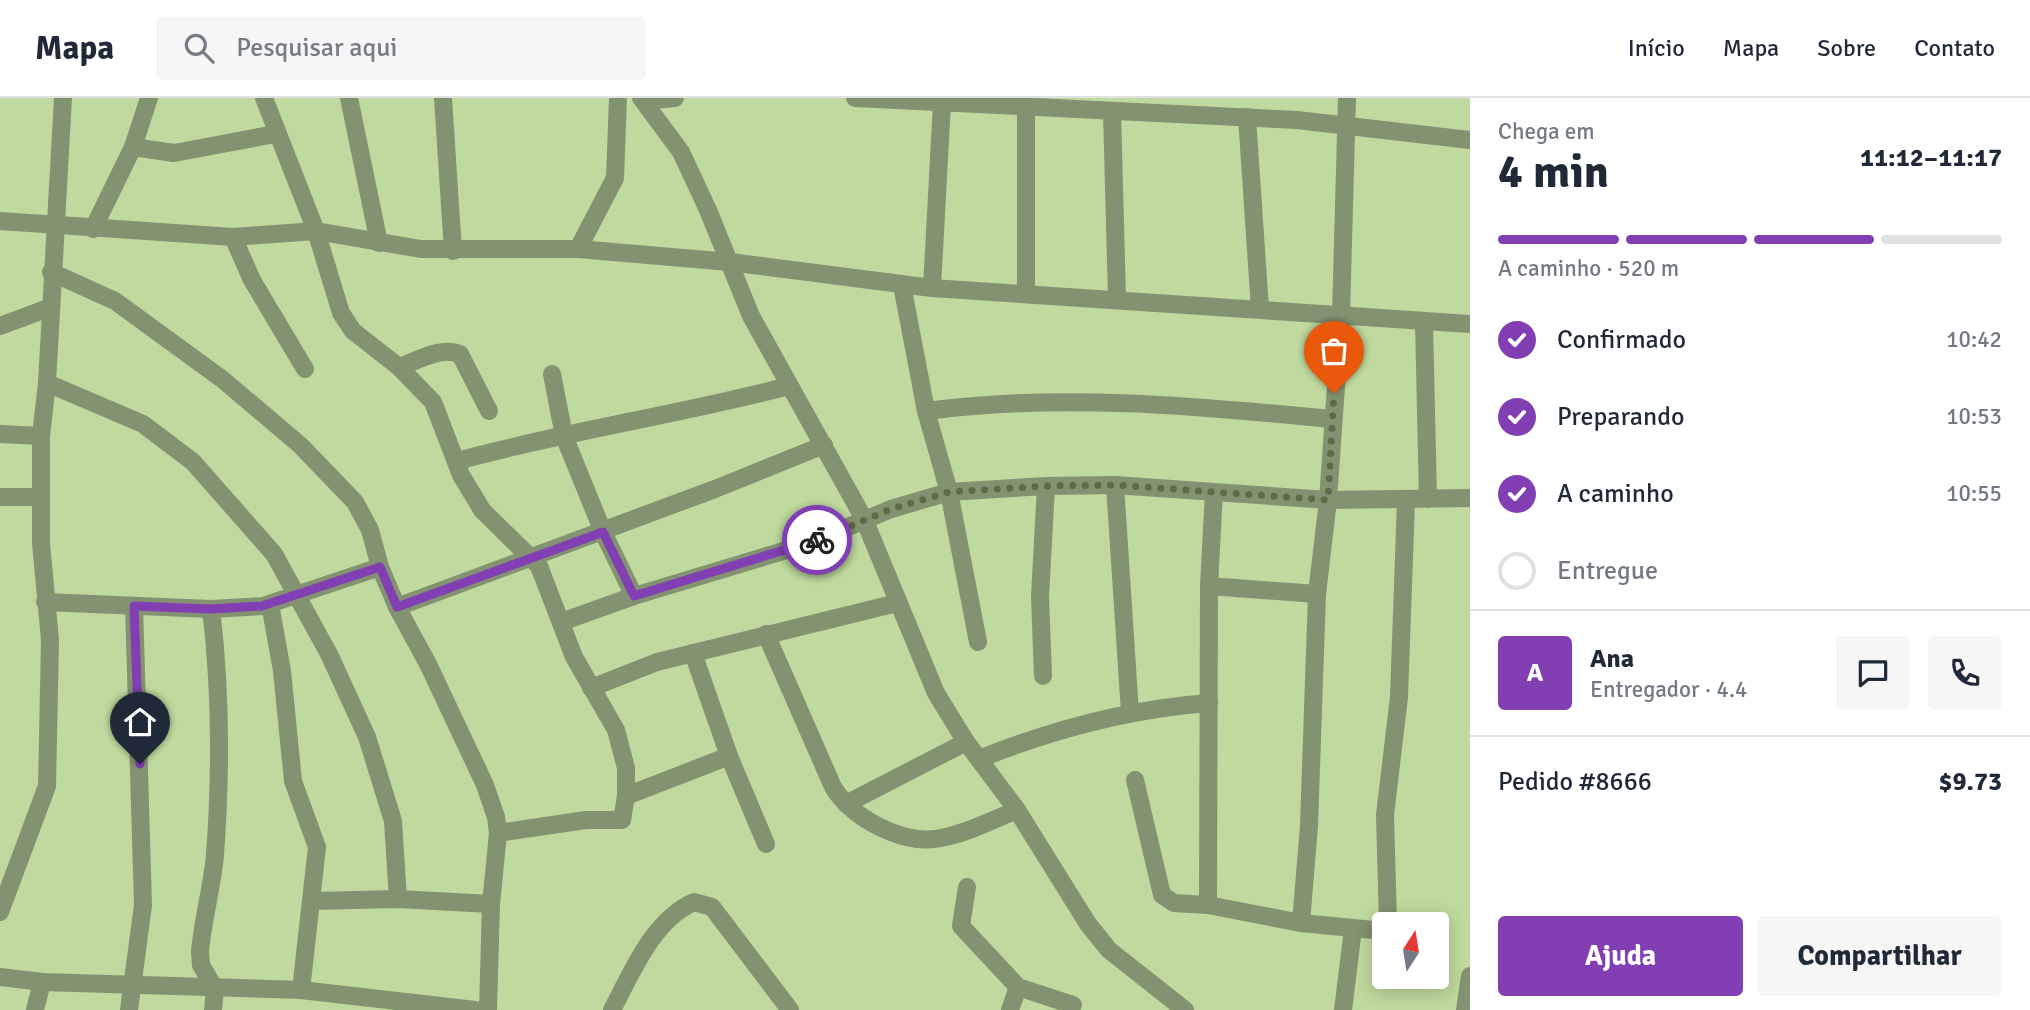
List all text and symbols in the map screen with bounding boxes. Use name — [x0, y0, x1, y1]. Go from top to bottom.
search box — [156, 17, 646, 80]
text: Mapa — [35, 28, 114, 69]
icon: search — [180, 29, 218, 67]
text: Pesquisar aqui — [236, 32, 397, 64]
text: Início — [1628, 33, 1685, 63]
text: Mapa — [1723, 33, 1779, 63]
text: Sobre — [1817, 33, 1876, 63]
text: Contato — [1914, 33, 1995, 63]
text: Chega em — [1498, 117, 1595, 146]
text: 11:12–11:17 — [1860, 142, 2002, 174]
text: 4 min — [1498, 144, 1609, 200]
text: A caminho · 520 m — [1498, 254, 1679, 283]
pin — [1304, 321, 1364, 393]
icon: check — [1498, 321, 1536, 359]
text: Confirmado — [1557, 324, 1686, 356]
text: 10:42 — [1946, 325, 2002, 354]
icon: bag — [1315, 332, 1353, 370]
icon: check — [1498, 398, 1536, 436]
text: Preparando — [1557, 401, 1684, 433]
text: 10:53 — [1946, 402, 2002, 431]
icon: check — [1498, 475, 1536, 513]
text: A caminho — [1557, 478, 1674, 510]
text: 10:55 — [1946, 479, 2002, 508]
courier — [782, 505, 852, 575]
icon: bike — [798, 521, 836, 559]
text: Entregue — [1557, 555, 1658, 587]
button: chat — [1836, 636, 1910, 710]
button: phone — [1928, 636, 2002, 710]
text: Ana — [1590, 643, 1634, 675]
text: A — [1527, 657, 1543, 689]
text: Entregador · 4.4 — [1590, 675, 1748, 704]
pin — [110, 692, 170, 764]
icon: home — [121, 703, 159, 741]
text: Pedido #8666 — [1498, 766, 1652, 798]
text: $9.73 — [1938, 766, 2002, 798]
north arrow — [1372, 912, 1449, 989]
map controls — [1372, 912, 1449, 989]
button: Ajuda — [1498, 916, 1743, 996]
button: Compartilhar — [1757, 916, 2002, 996]

